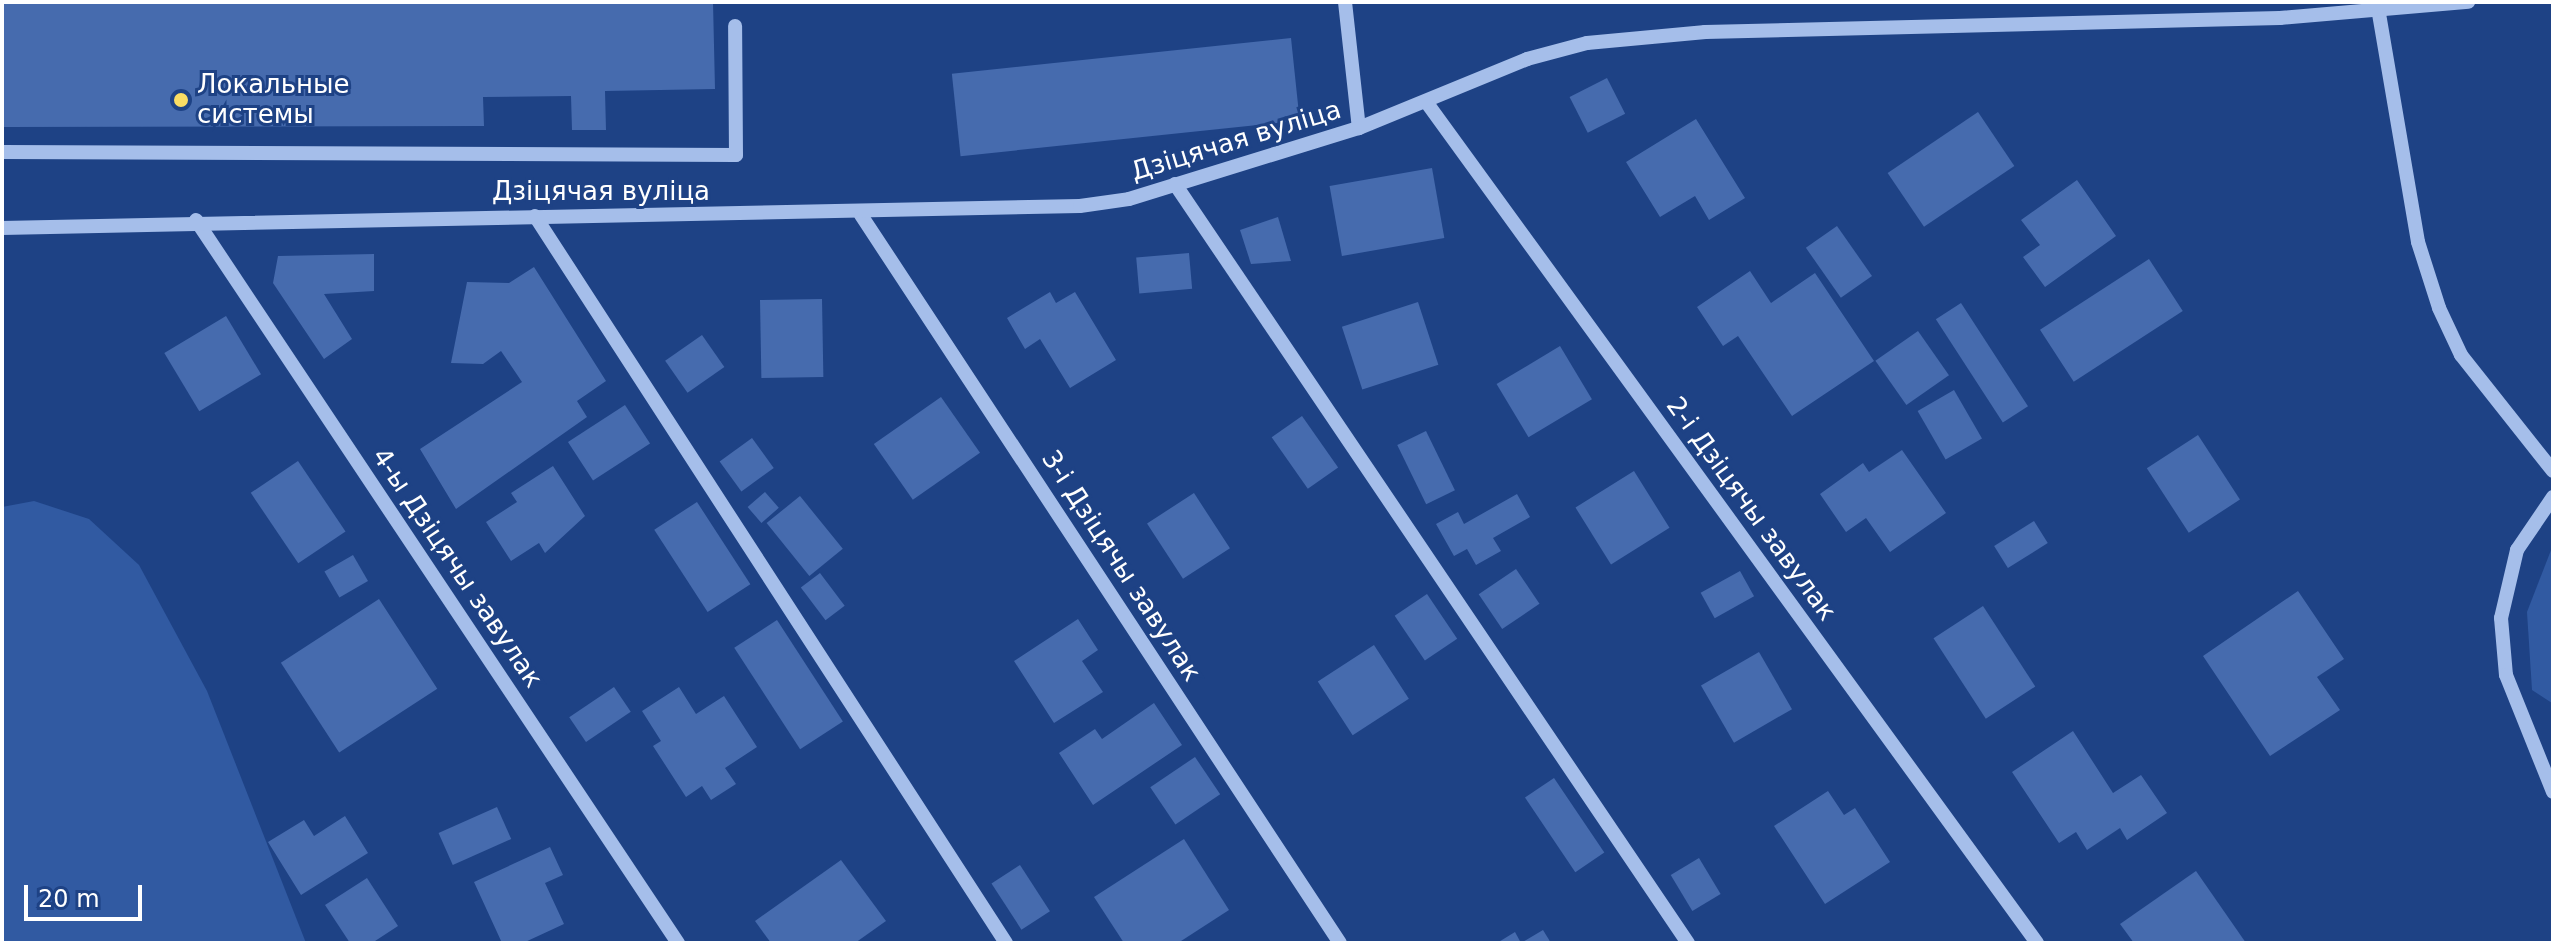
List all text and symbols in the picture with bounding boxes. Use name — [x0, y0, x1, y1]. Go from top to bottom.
place label: Локальные системы — [197, 69, 350, 130]
marker: Локальные системы — [172, 91, 190, 109]
street label: Дзіцячая вуліца — [1127, 94, 1345, 188]
street label: Дзіцячая вуліца — [492, 176, 710, 208]
street label: 2-і Дзіцячы завулак — [1659, 391, 1843, 627]
street label: 4-ы Дзіцячы завулак — [365, 442, 549, 694]
street label: 3-і Дзіцячы завулак — [1035, 445, 1207, 687]
scale bar — [28, 869, 146, 919]
text: 20 m — [38, 885, 100, 913]

